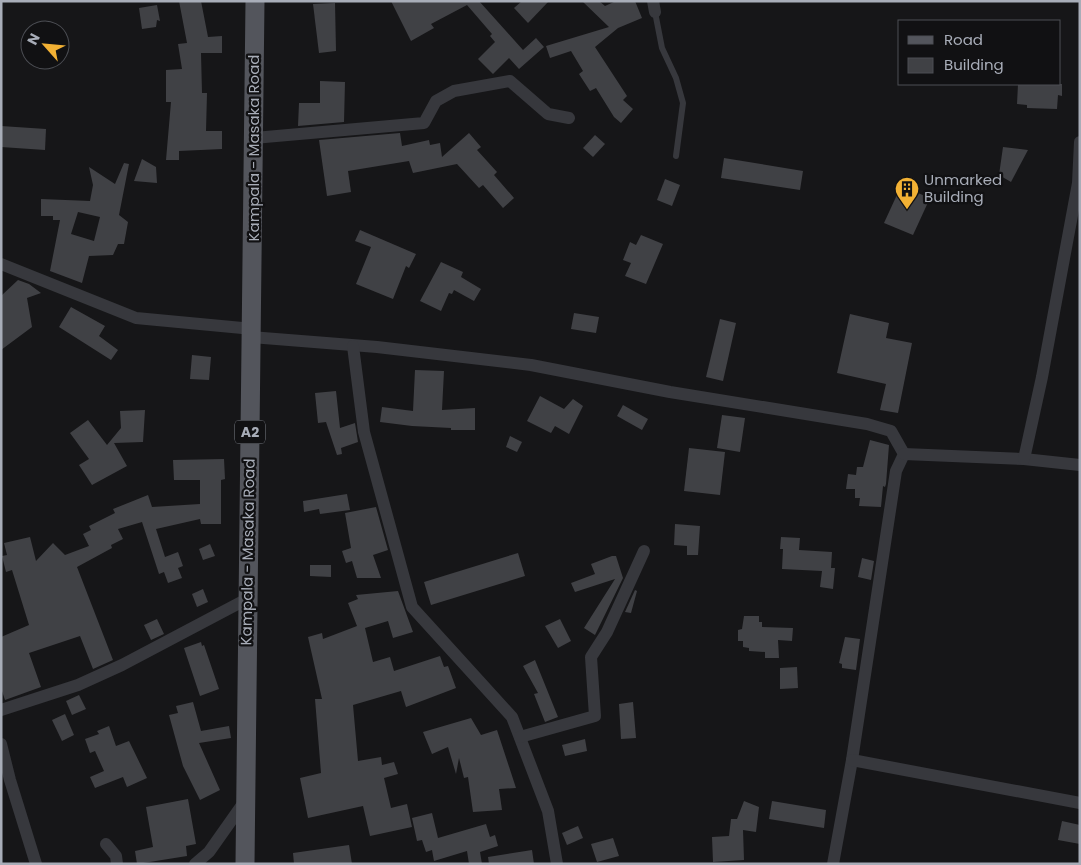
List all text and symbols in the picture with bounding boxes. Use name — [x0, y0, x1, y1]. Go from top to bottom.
north arrow — [20, 20, 70, 70]
legend — [898, 20, 1061, 85]
text: Road — [944, 29, 983, 50]
text: N — [22, 30, 45, 48]
text: Building — [944, 54, 1004, 75]
street label: Kampala - Masaka Road — [243, 55, 264, 241]
place label: Unmarked Building — [924, 169, 1002, 207]
building icon: Unmarked Building — [894, 176, 920, 210]
road number: A2 — [235, 421, 265, 444]
street label: Kampala - Masaka Road — [235, 458, 260, 646]

